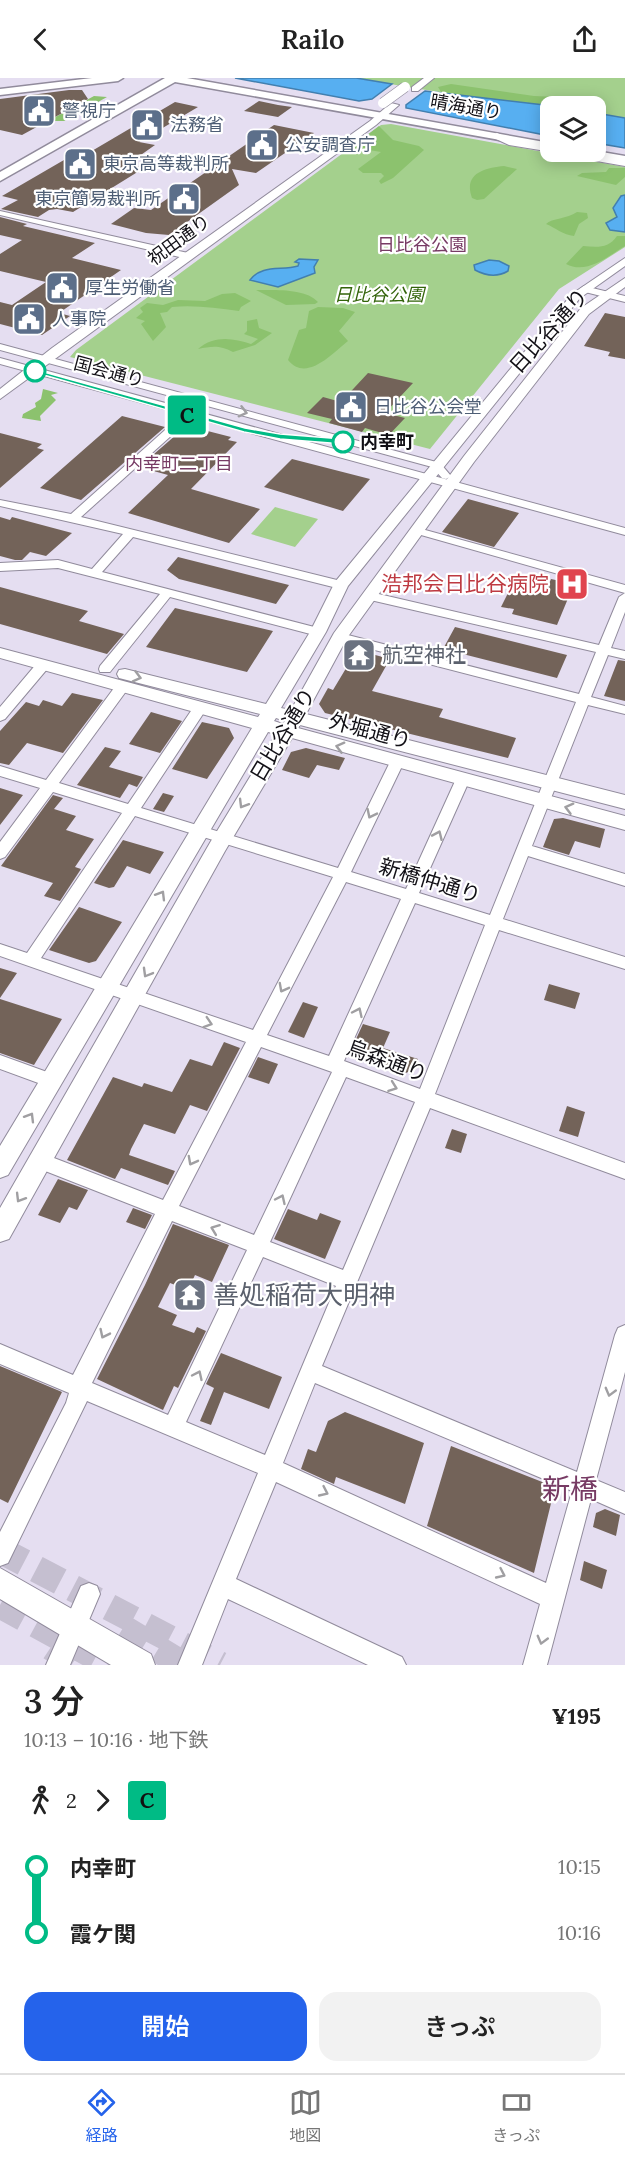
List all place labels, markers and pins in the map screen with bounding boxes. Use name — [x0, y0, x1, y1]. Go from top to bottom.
public building icon: 警視庁 — [21, 93, 57, 129]
place label: 警視庁 — [62, 99, 116, 122]
public building icon: 法務省 — [129, 107, 165, 143]
place label: 法務省 — [170, 113, 224, 136]
public building icon: 公安調査庁 — [244, 127, 280, 163]
place label: 公安調査庁 — [285, 133, 375, 156]
public building icon: 東京高等裁判所 — [62, 146, 98, 182]
place label: 東京高等裁判所 — [103, 152, 229, 175]
public building icon: 東京簡易裁判所 — [166, 181, 202, 217]
place label: 東京簡易裁判所 — [35, 187, 161, 210]
public building icon: 厚生労働省 — [44, 270, 80, 306]
place label: 厚生労働省 — [85, 276, 175, 299]
public building icon: 人事院 — [11, 301, 47, 337]
place label: 人事院 — [52, 307, 106, 330]
unlabelled marker — [24, 360, 46, 382]
public building icon: 日比谷公会堂 — [333, 389, 369, 425]
place label: 日比谷公会堂 — [374, 395, 482, 418]
place label: 内幸町 — [360, 430, 414, 453]
marker: 内幸町 — [332, 431, 354, 453]
hospital icon: 浩邦会日比谷病院 — [554, 566, 590, 602]
place label: 浩邦会日比谷病院 — [381, 570, 549, 597]
temple icon: 航空神社 — [341, 637, 377, 673]
place label: 航空神社 — [382, 641, 466, 668]
temple icon: 善処稲荷大明神 — [172, 1277, 208, 1313]
place label: 善処稲荷大明神 — [213, 1278, 395, 1311]

